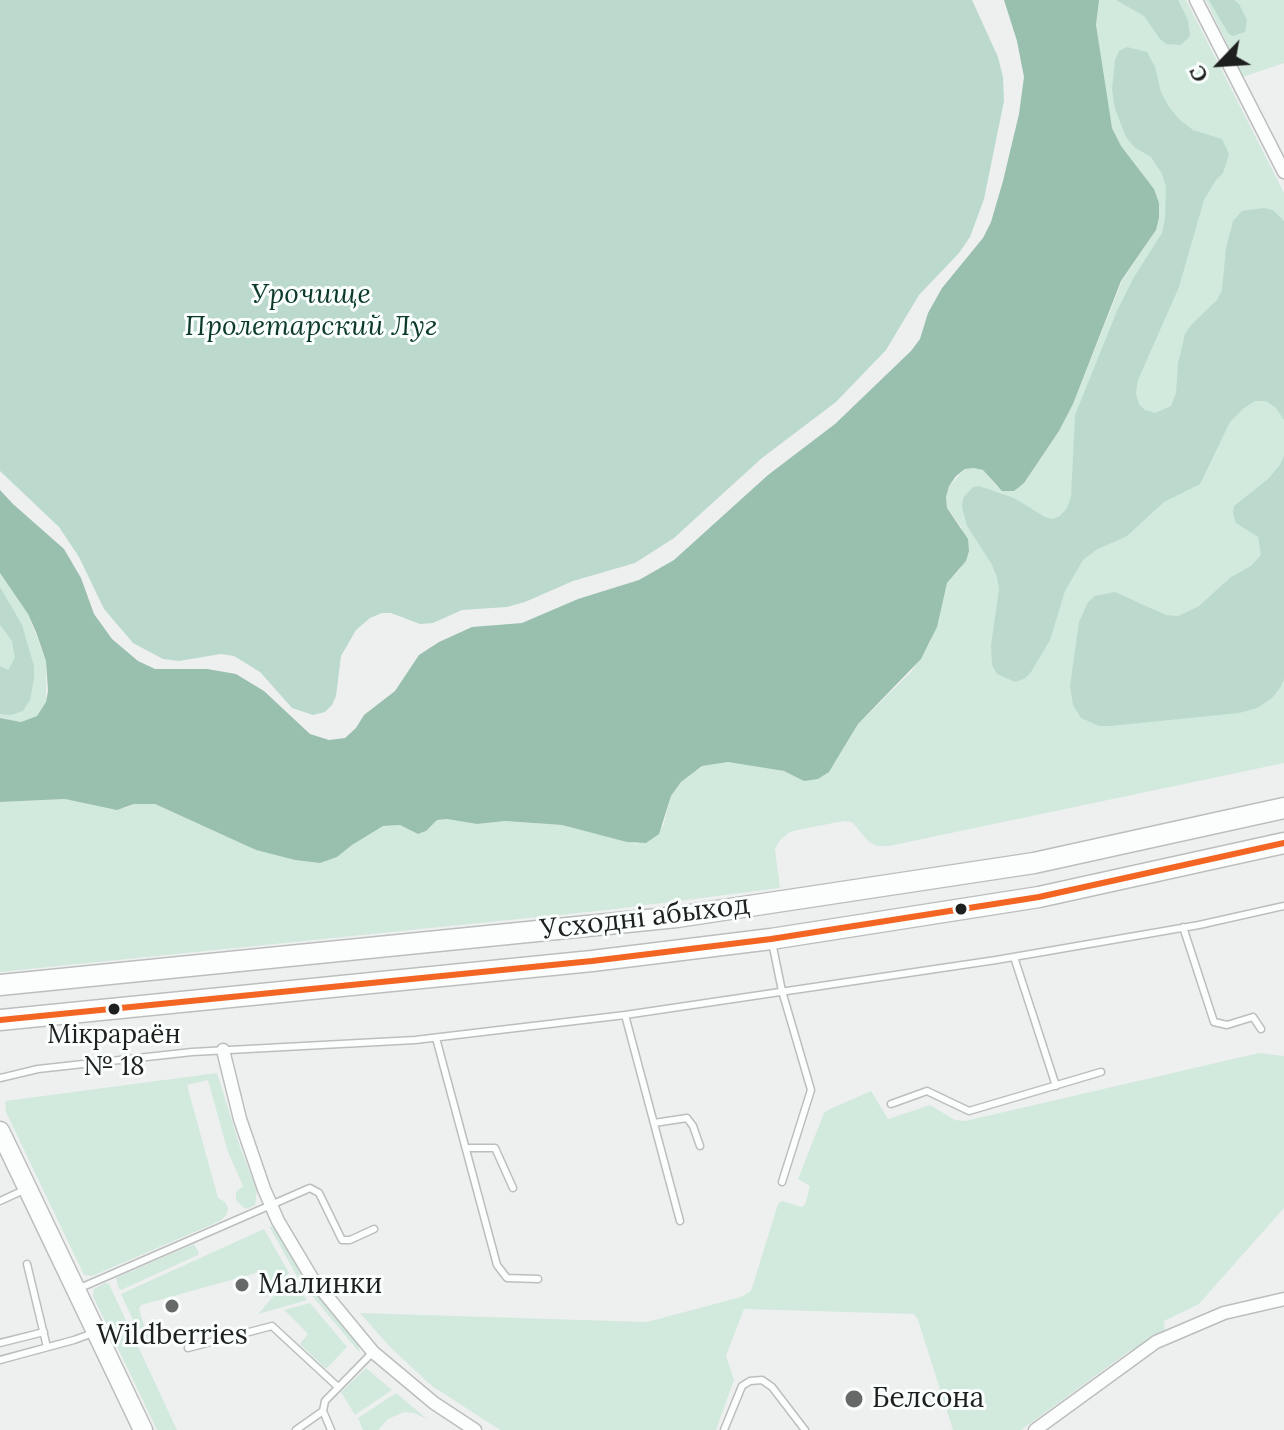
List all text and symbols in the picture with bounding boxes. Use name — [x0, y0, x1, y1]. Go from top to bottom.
north arrow — [1180, 24, 1260, 104]
text: С — [1182, 61, 1214, 87]
park label: Урочище Пролетарский Луг — [185, 278, 437, 344]
street label: Усходні абыход — [538, 888, 752, 948]
unlabelled marker — [953, 901, 969, 917]
marker: Мікрараён № 18 — [106, 1001, 122, 1017]
place label: Мікрараён № 18 — [47, 1020, 181, 1082]
place label: Малинки — [258, 1268, 382, 1302]
marker: Малинки — [233, 1276, 251, 1294]
marker: Wildberries — [163, 1297, 181, 1315]
place label: Wildberries — [96, 1319, 248, 1353]
place label: Белсона — [872, 1382, 984, 1416]
marker: Белсона — [843, 1388, 865, 1410]

